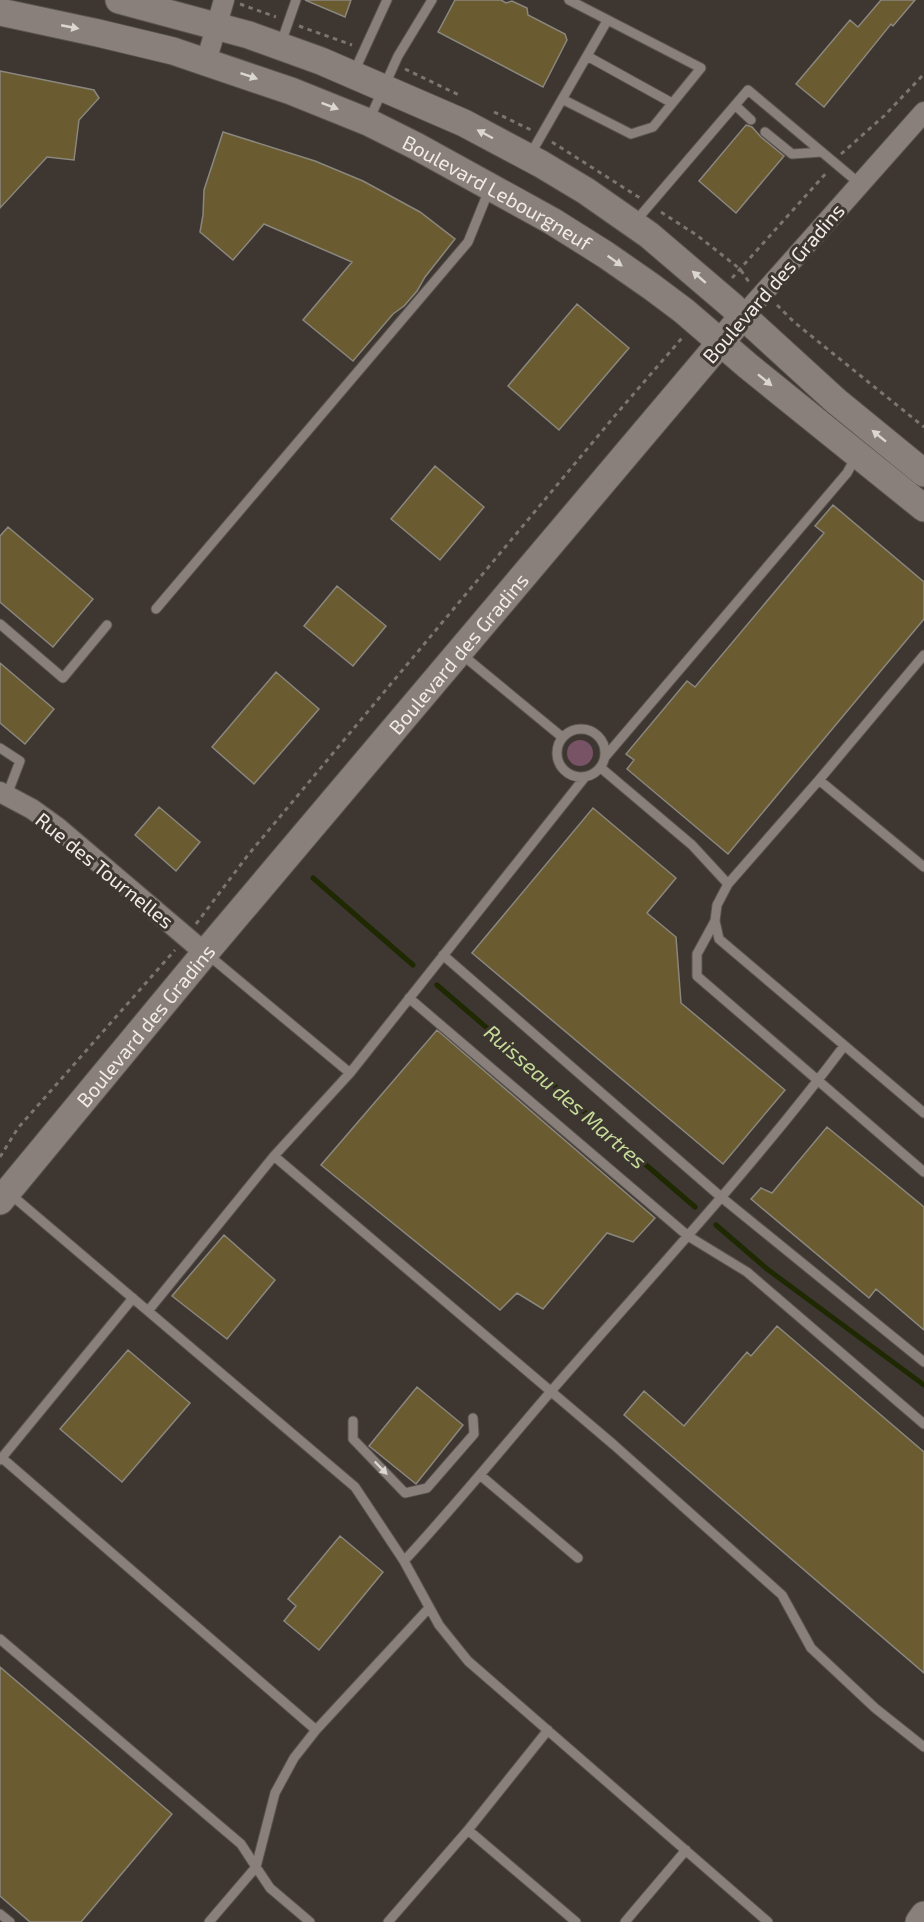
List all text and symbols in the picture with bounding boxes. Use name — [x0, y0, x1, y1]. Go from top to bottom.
one-way arrow — [61, 23, 80, 32]
one-way arrow — [240, 72, 258, 82]
one-way arrow — [321, 102, 339, 112]
street label: Boulevard Lebourgneuf — [399, 129, 596, 255]
one-way arrow — [477, 129, 494, 139]
street label: Boulevard des Gradins — [697, 198, 849, 368]
one-way arrow — [606, 255, 622, 267]
one-way arrow — [691, 271, 707, 284]
one-way arrow — [757, 374, 773, 387]
one-way arrow — [871, 430, 886, 443]
street label: Boulevard des Gradins — [383, 568, 533, 739]
street label: Rue des Tournelles — [31, 807, 179, 933]
street label: Boulevard des Gradins — [71, 939, 219, 1111]
water label: Ruisseau des Martres — [480, 1019, 652, 1173]
one-way arrow — [374, 1460, 387, 1475]

